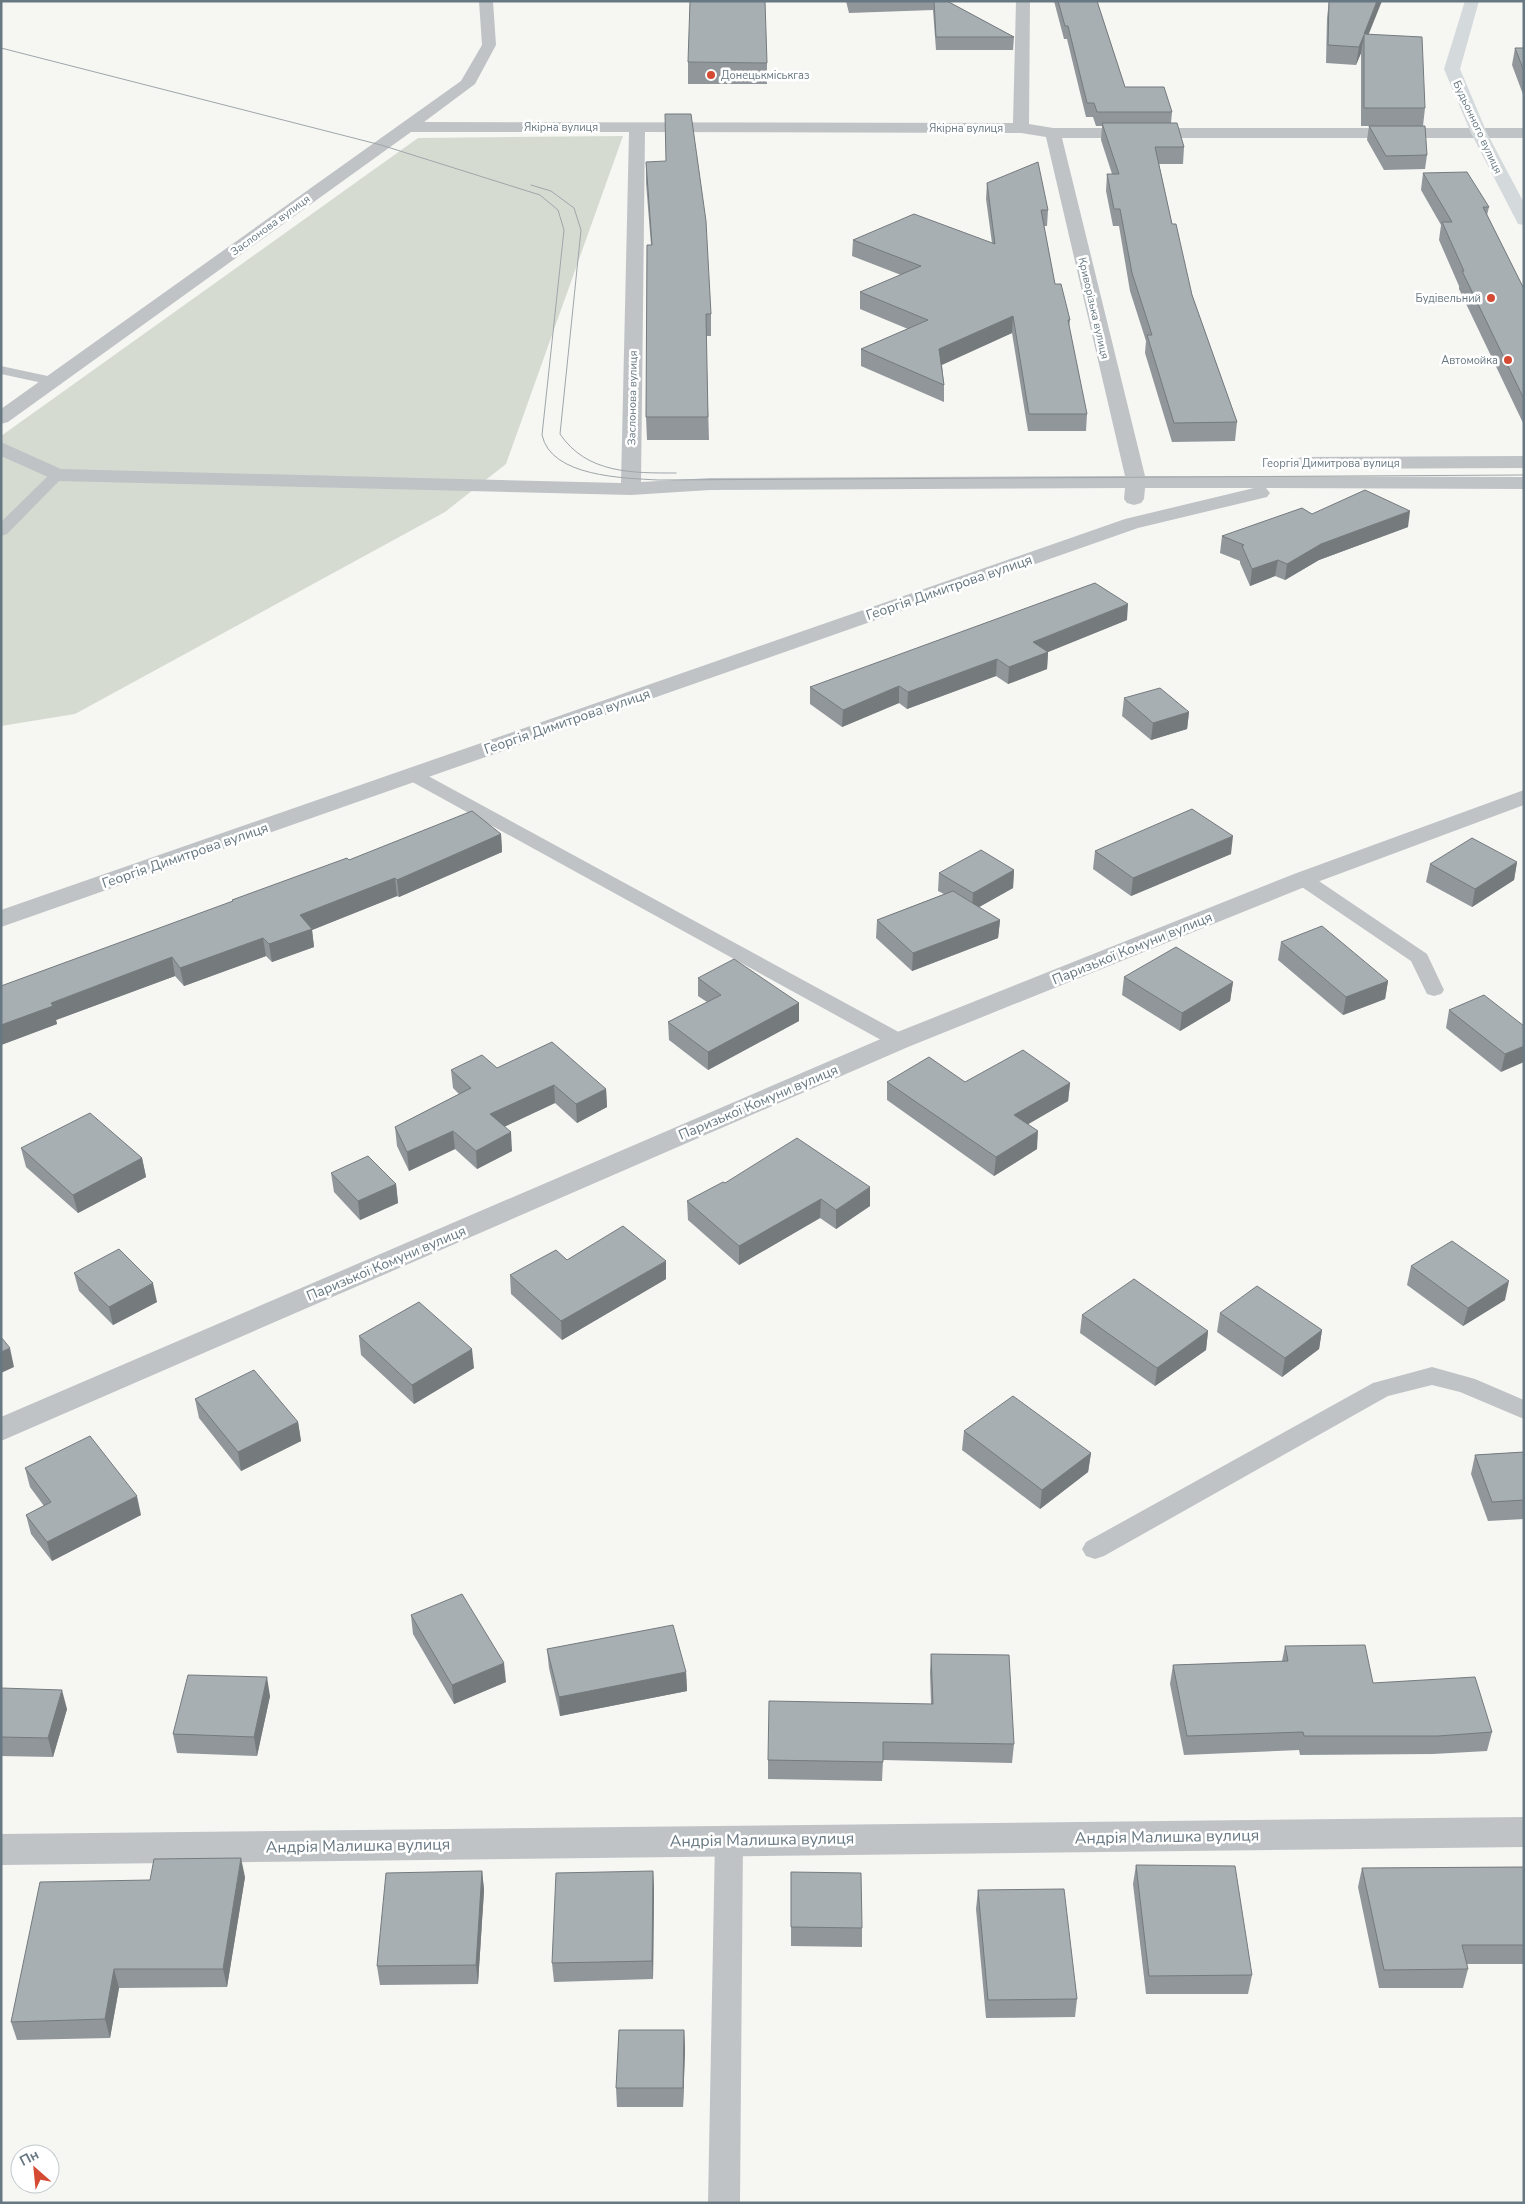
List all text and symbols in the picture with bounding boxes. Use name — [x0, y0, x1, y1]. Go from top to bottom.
place label: Донецькміськгаз — [721, 68, 809, 83]
marker: Донецькміськгаз — [705, 69, 717, 81]
street label: Будьонного вулиця — [1449, 78, 1506, 176]
street label: Якірна вулиця — [524, 120, 598, 135]
street label: Якірна вулиця — [929, 121, 1003, 136]
street label: Заслонова вулиця — [228, 191, 313, 259]
street label: Криворізька вулиця — [1075, 256, 1113, 361]
place label: Будівельний — [1415, 291, 1481, 306]
marker: Будівельний — [1485, 292, 1497, 304]
street label: Заслонова вулиця — [624, 350, 641, 446]
place label: Автомойка — [1441, 353, 1498, 368]
marker: Автомойка — [1502, 354, 1514, 366]
street label: Георгія Димитрова вулиця — [1262, 456, 1400, 471]
street label: Георгія Димитрова вулиця — [863, 550, 1035, 625]
street label: Георгія Димитрова вулиця — [481, 684, 653, 759]
street label: Георгія Димитрова вулиця — [99, 818, 271, 893]
street label: Паризької Комуни вулиця — [1049, 908, 1215, 989]
street label: Паризької Комуни вулиця — [676, 1060, 841, 1145]
street label: Паризької Комуни вулиця — [304, 1221, 469, 1306]
street label: Андрія Малишка вулиця — [1074, 1824, 1260, 1850]
street label: Андрія Малишка вулиця — [669, 1827, 855, 1853]
street label: Андрія Малишка вулиця — [265, 1833, 451, 1859]
north arrow — [10, 2144, 60, 2194]
text: Пн — [16, 2145, 42, 2171]

